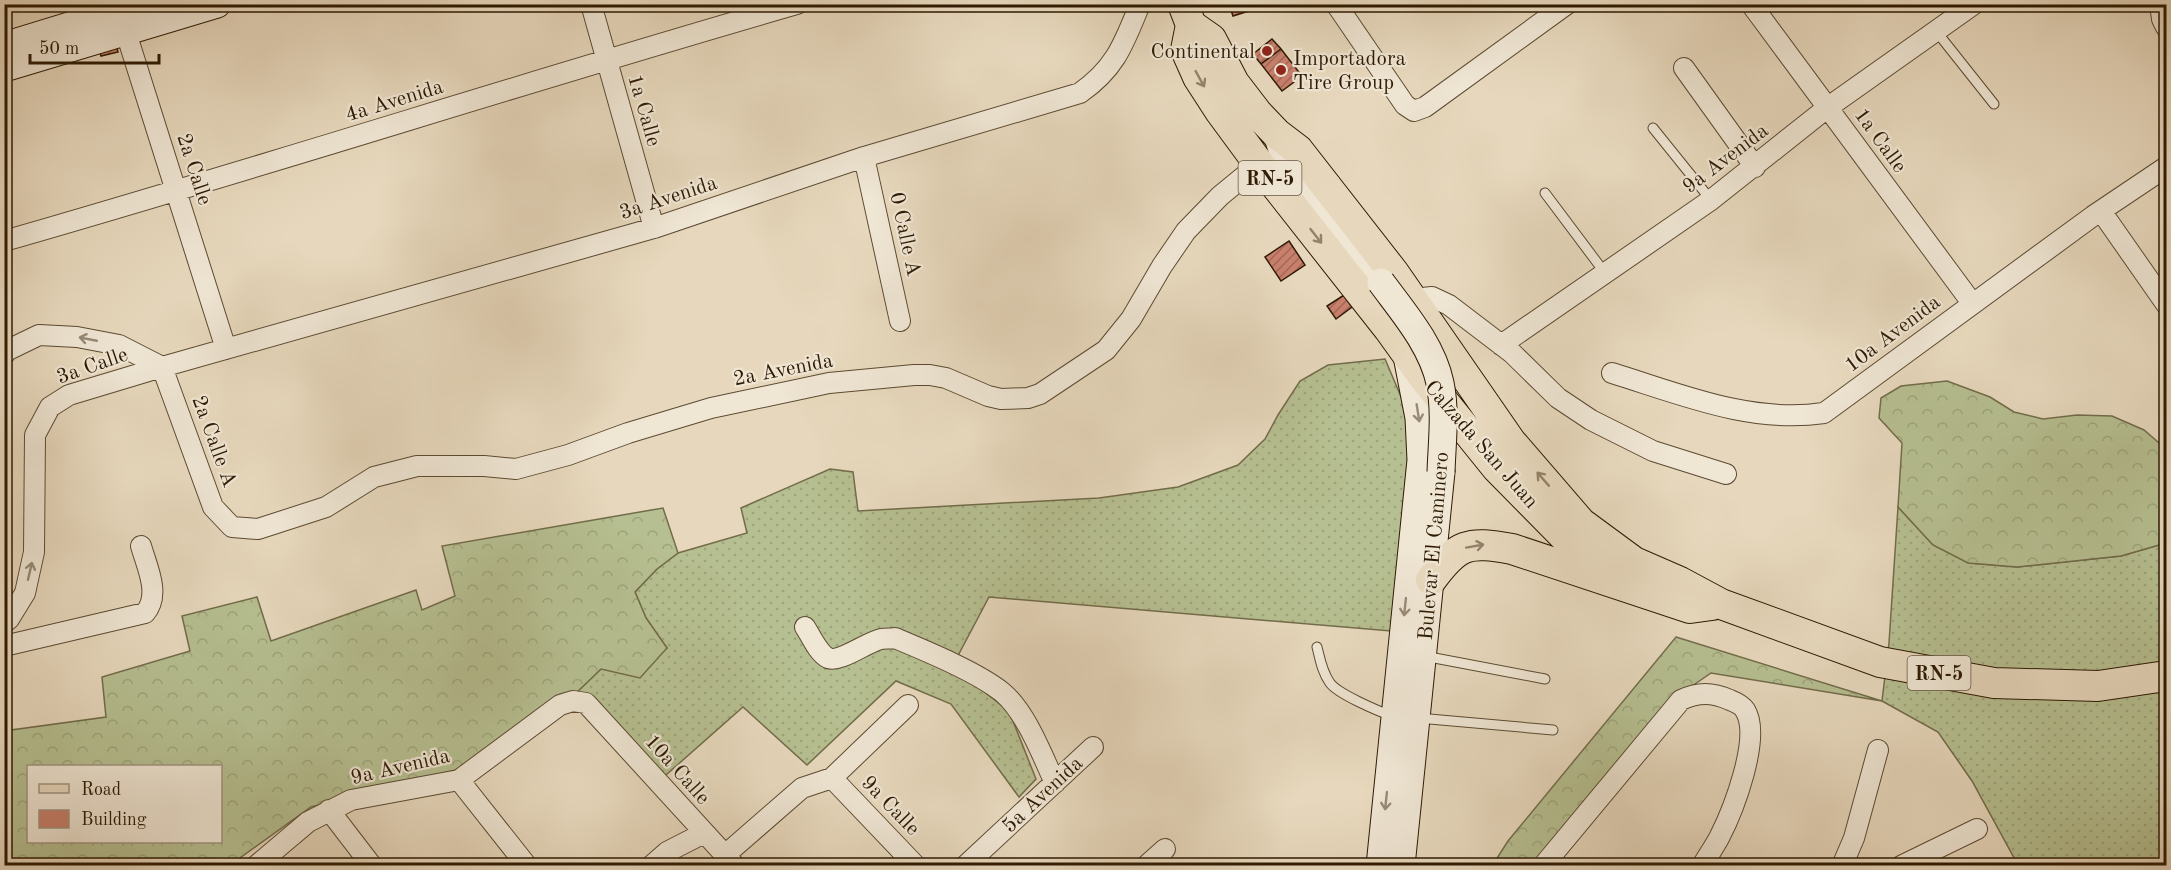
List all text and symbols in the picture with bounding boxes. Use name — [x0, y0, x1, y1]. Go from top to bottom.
scale bar — [30, 27, 159, 65]
text: 50 m — [39, 40, 79, 58]
place label: Continental — [1150, 42, 1255, 63]
marker: Continental — [1260, 44, 1274, 58]
place label: Importadora Tire Group — [1293, 49, 1406, 94]
marker: Importadora Tire Group — [1274, 63, 1288, 77]
one-way arrow — [1195, 70, 1207, 87]
street label: 1a Calle — [623, 72, 664, 149]
street label: 4a Avenida — [343, 77, 446, 126]
street label: 1a Calle — [1850, 105, 1910, 177]
street label: 9a Avenida — [1679, 120, 1773, 198]
street label: 2a Calle — [172, 131, 215, 208]
road number: RN-5 — [1238, 161, 1302, 195]
street label: 3a Avenida — [617, 173, 720, 224]
street label: 0 Calle A — [885, 190, 924, 278]
one-way arrow — [1309, 228, 1322, 244]
street label: 10a Avenida — [1841, 292, 1945, 377]
one-way arrow — [79, 333, 99, 344]
street label: 3a Calle — [54, 344, 131, 388]
street label: 2a Avenida — [732, 351, 835, 390]
street label: Calzada San Juan — [1420, 377, 1542, 513]
street label: 2a Calle A — [187, 393, 240, 490]
one-way arrow — [1413, 403, 1424, 422]
street label: Bulevar El Caminero — [1416, 451, 1453, 641]
one-way arrow — [1536, 472, 1550, 487]
one-way arrow — [1465, 541, 1484, 552]
one-way arrow — [24, 562, 36, 581]
one-way arrow — [1399, 597, 1410, 616]
road number: RN-5 — [1908, 656, 1970, 690]
street label: 10a Calle — [640, 731, 713, 809]
street label: 9a Avenida — [349, 746, 452, 789]
street label: 5a Avenida — [999, 753, 1087, 837]
legend — [27, 765, 222, 843]
street label: 9a Calle — [857, 772, 923, 840]
text: Road — [81, 781, 121, 799]
one-way arrow — [1380, 791, 1391, 810]
text: Building — [81, 811, 147, 829]

